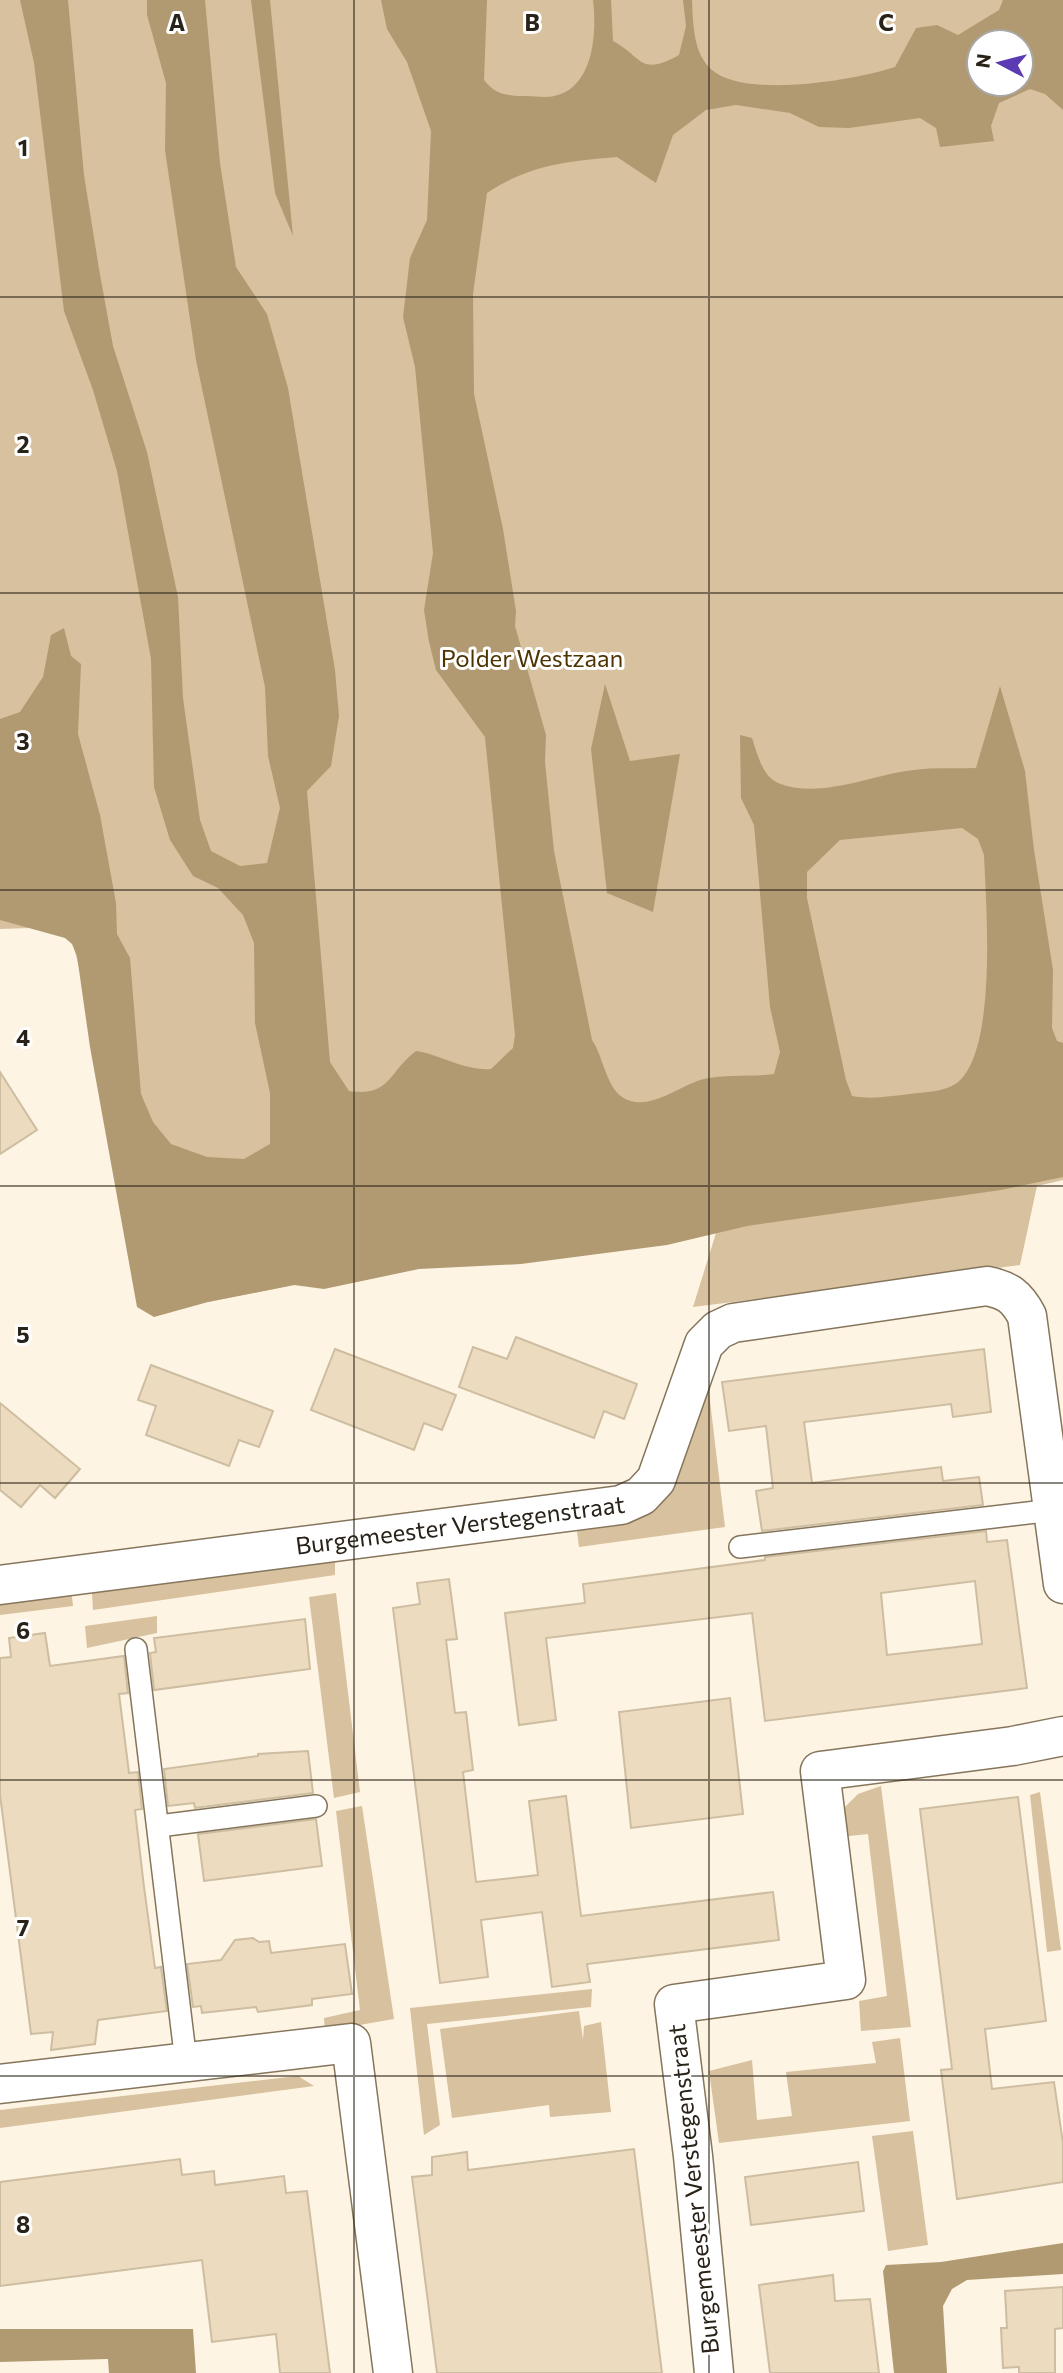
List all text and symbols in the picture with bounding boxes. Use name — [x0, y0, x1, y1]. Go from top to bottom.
text: A — [169, 8, 186, 36]
text: B — [524, 8, 540, 36]
text: C — [878, 8, 894, 36]
north arrow — [965, 28, 1035, 98]
text: N — [970, 52, 995, 69]
text: 1 — [18, 133, 28, 161]
text: 2 — [16, 430, 30, 458]
park label: Polder Westzaan — [441, 643, 623, 672]
text: 3 — [16, 727, 30, 755]
text: 4 — [16, 1023, 30, 1051]
text: 5 — [16, 1320, 30, 1348]
street label: Burgemeester Verstegenstraat — [294, 1489, 627, 1560]
text: 6 — [16, 1616, 30, 1644]
text: 7 — [17, 1913, 29, 1941]
street label: Burgemeester Verstegenstraat — [661, 2023, 724, 2356]
text: 8 — [16, 2210, 30, 2238]

